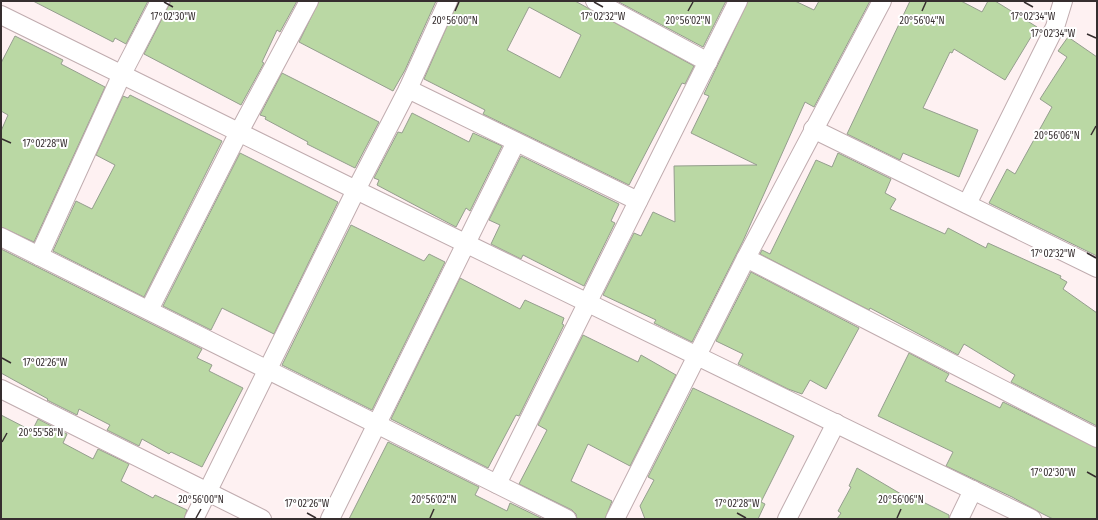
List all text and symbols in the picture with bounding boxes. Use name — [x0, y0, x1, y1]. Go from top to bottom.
text: 17°02'30"W — [150, 11, 196, 23]
text: 17°02'32"W — [581, 11, 626, 23]
text: 17°02'34"W — [1011, 11, 1056, 23]
text: 20°56'00"N — [432, 15, 478, 27]
text: 20°56'02"N — [666, 15, 710, 27]
text: 20°56'04"N — [900, 15, 944, 27]
text: 17°02'34"W — [1031, 28, 1076, 40]
text: 20°56'06"N — [1034, 130, 1080, 142]
text: 17°02'28"W — [23, 138, 68, 150]
text: 17°02'32"W — [1031, 248, 1076, 260]
text: 17°02'26"W — [23, 357, 68, 369]
text: 20°55'58"N — [19, 427, 63, 439]
text: 17°02'30"W — [1030, 467, 1076, 479]
text: 20°56'00"N — [178, 494, 224, 506]
text: 20°56'02"N — [412, 494, 456, 506]
text: 20°56'06"N — [878, 494, 924, 506]
text: 17°02'26"W — [285, 498, 330, 510]
text: 17°02'28"W — [715, 498, 760, 510]

